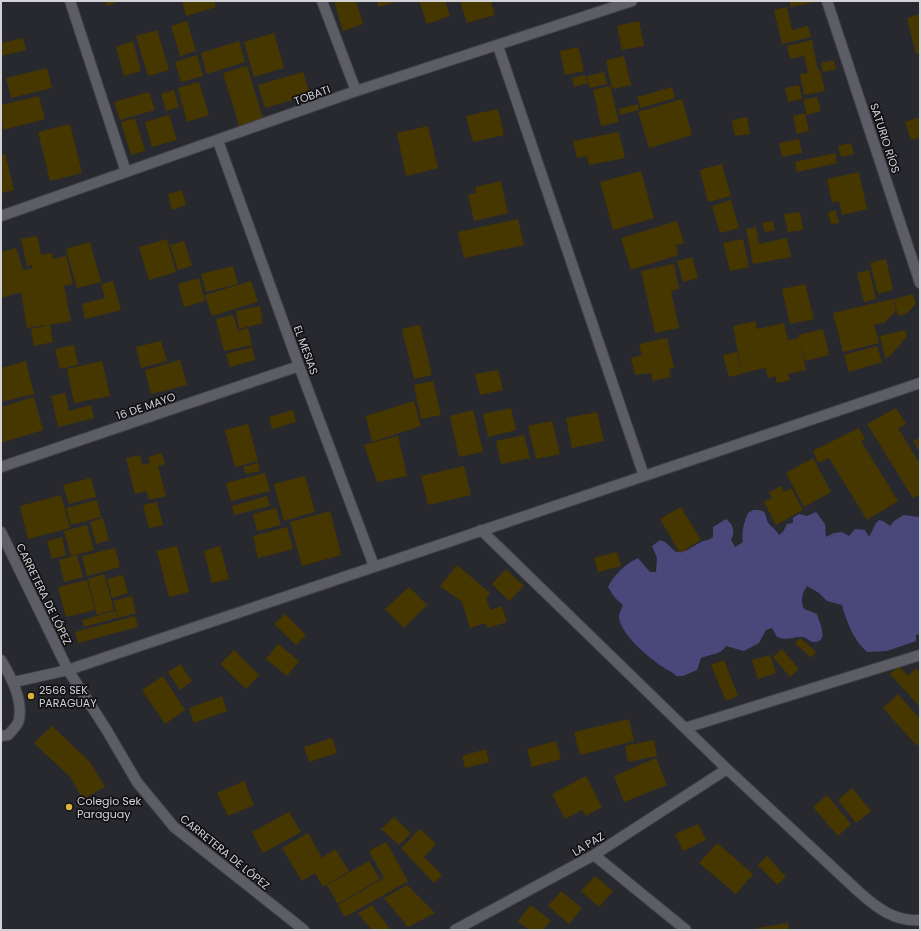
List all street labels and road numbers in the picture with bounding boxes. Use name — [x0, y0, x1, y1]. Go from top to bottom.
street label: TOBATI — [292, 81, 332, 109]
street label: SATURIO RÍOS — [866, 101, 904, 175]
street label: EL MESIAS — [290, 323, 322, 377]
street label: 16 DE MAYO — [114, 388, 178, 424]
street label: CARRETERA DE LÓPEZ — [12, 540, 76, 648]
street label: CARRETERA DE LÓPEZ — [177, 811, 273, 893]
street label: LA PAZ — [569, 828, 607, 860]

